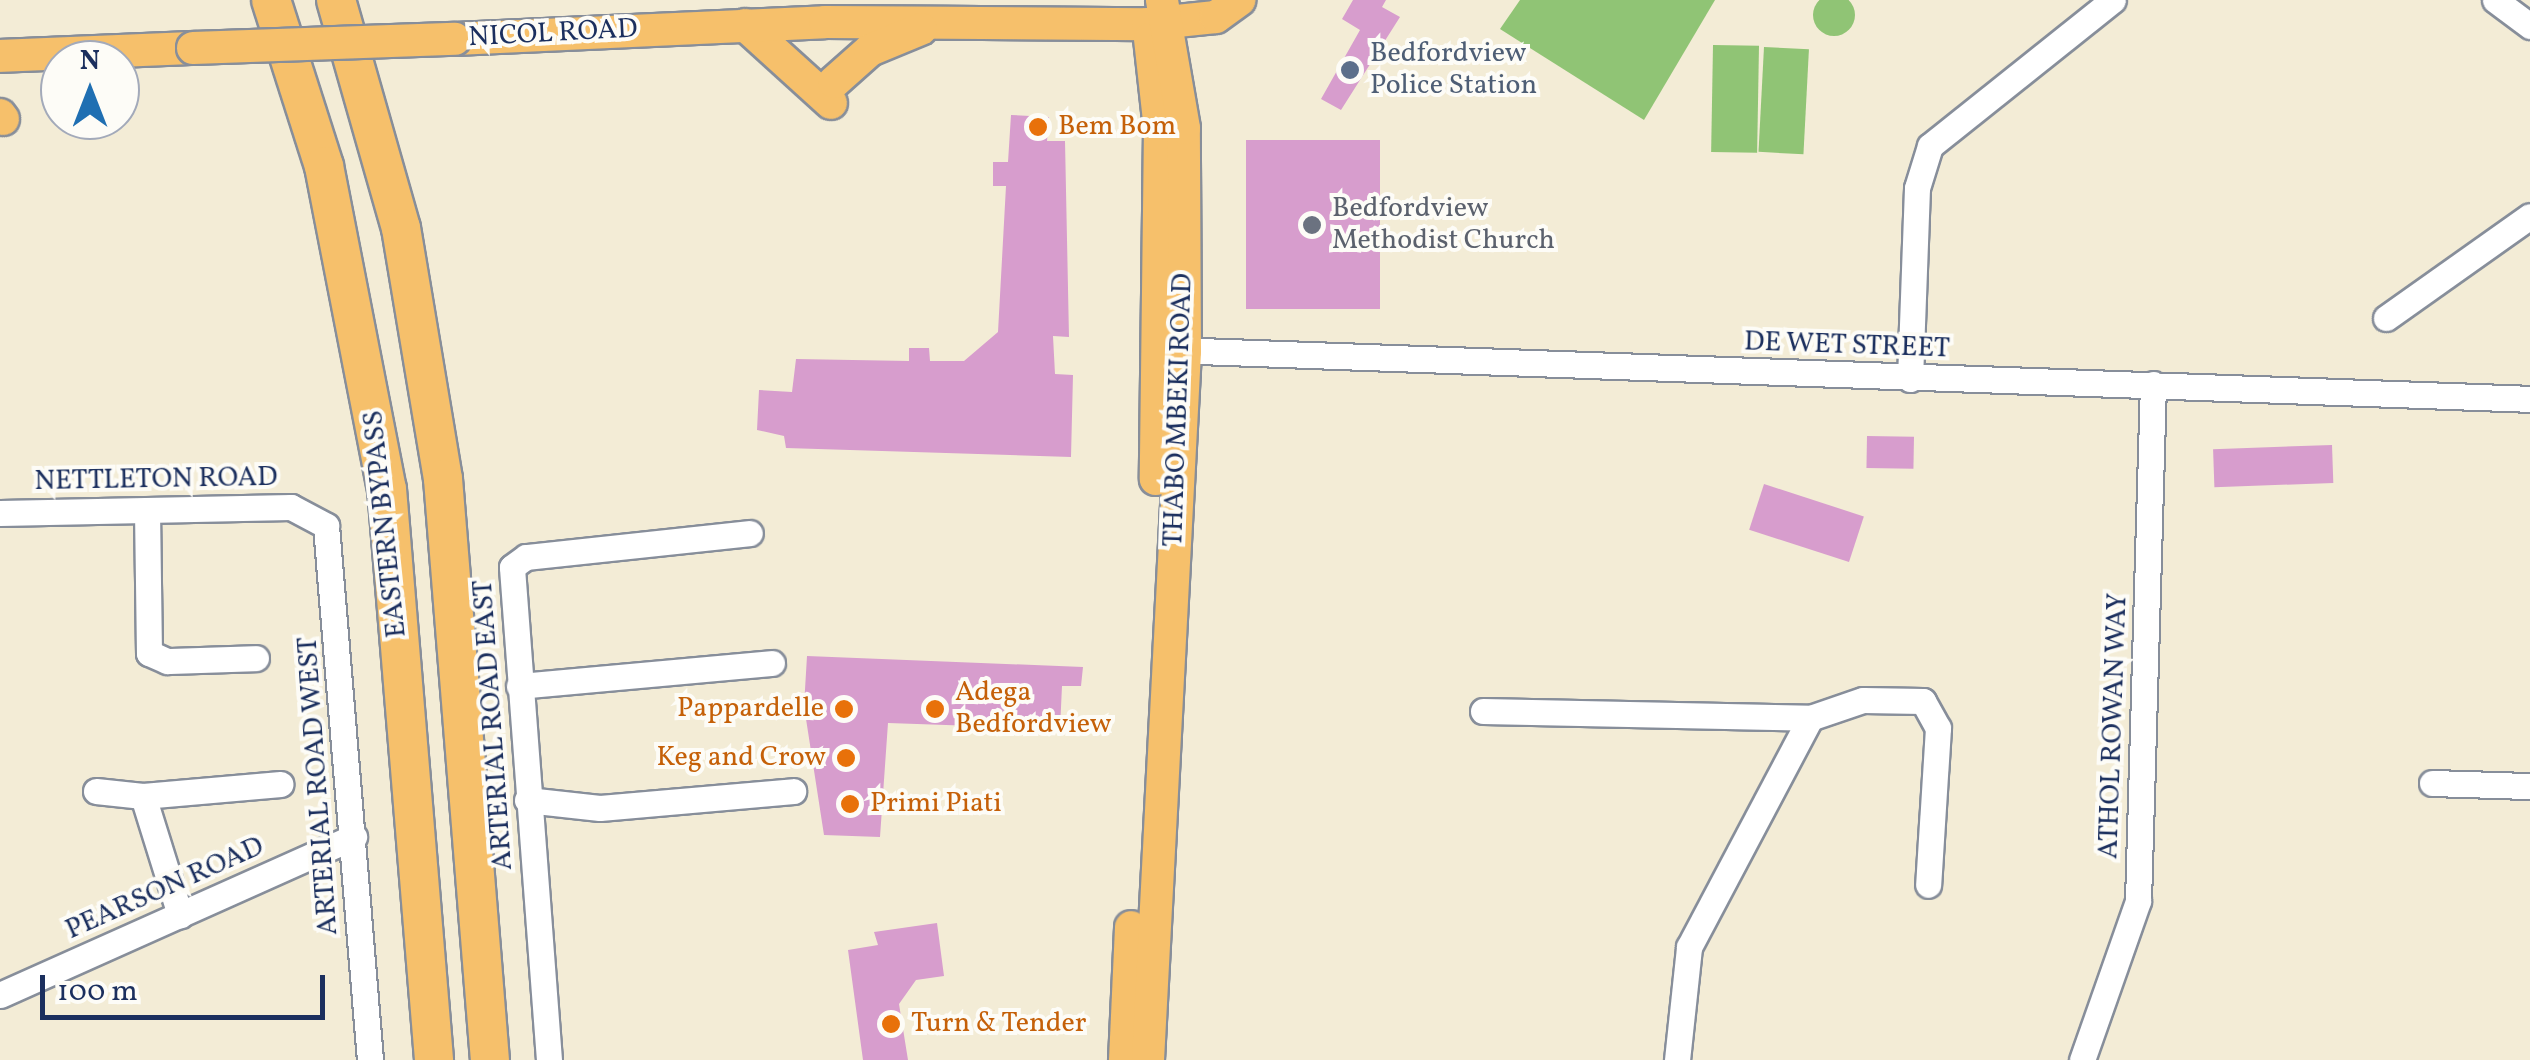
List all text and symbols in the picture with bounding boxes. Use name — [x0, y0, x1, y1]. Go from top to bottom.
street label: NICOL ROAD — [468, 13, 638, 55]
place label: Bedfordview Police Station — [1370, 37, 1537, 103]
north arrow — [40, 40, 140, 140]
text: N — [80, 42, 100, 81]
marker: Bedfordview Police Station — [1339, 59, 1361, 81]
place label: Bem Bom — [1058, 110, 1176, 144]
marker: Bem Bom — [1027, 116, 1049, 138]
place label: Bedfordview Methodist Church — [1332, 192, 1555, 258]
marker: Bedfordview Methodist Church — [1301, 214, 1323, 236]
street label: THABO MBEKI ROAD — [1157, 272, 1201, 548]
street label: DE WET STREET — [1743, 326, 1951, 366]
street label: EASTERN BYPASS — [357, 409, 415, 639]
street label: NETTLETON ROAD — [34, 461, 278, 499]
street label: ARTERIAL ROAD EAST — [467, 579, 521, 871]
street label: ATHOL ROWAN WAY — [2093, 592, 2135, 860]
street label: ARTERIAL ROAD WEST — [292, 635, 346, 937]
place label: Adega Bedfordview — [955, 676, 1111, 742]
place label: Pappardelle — [677, 692, 824, 726]
marker: Pappardelle — [833, 698, 855, 720]
marker: Adega Bedfordview — [924, 698, 946, 720]
place label: Keg and Crow — [657, 741, 826, 775]
marker: Keg and Crow — [835, 747, 857, 769]
place label: Primi Piati — [870, 787, 1002, 821]
marker: Primi Piati — [839, 793, 861, 815]
street label: PEARSON ROAD — [61, 830, 269, 948]
scale bar — [45, 955, 330, 1017]
text: 100 m — [57, 971, 138, 1013]
place label: Turn & Tender — [911, 1007, 1087, 1041]
marker: Turn & Tender — [880, 1013, 902, 1035]

